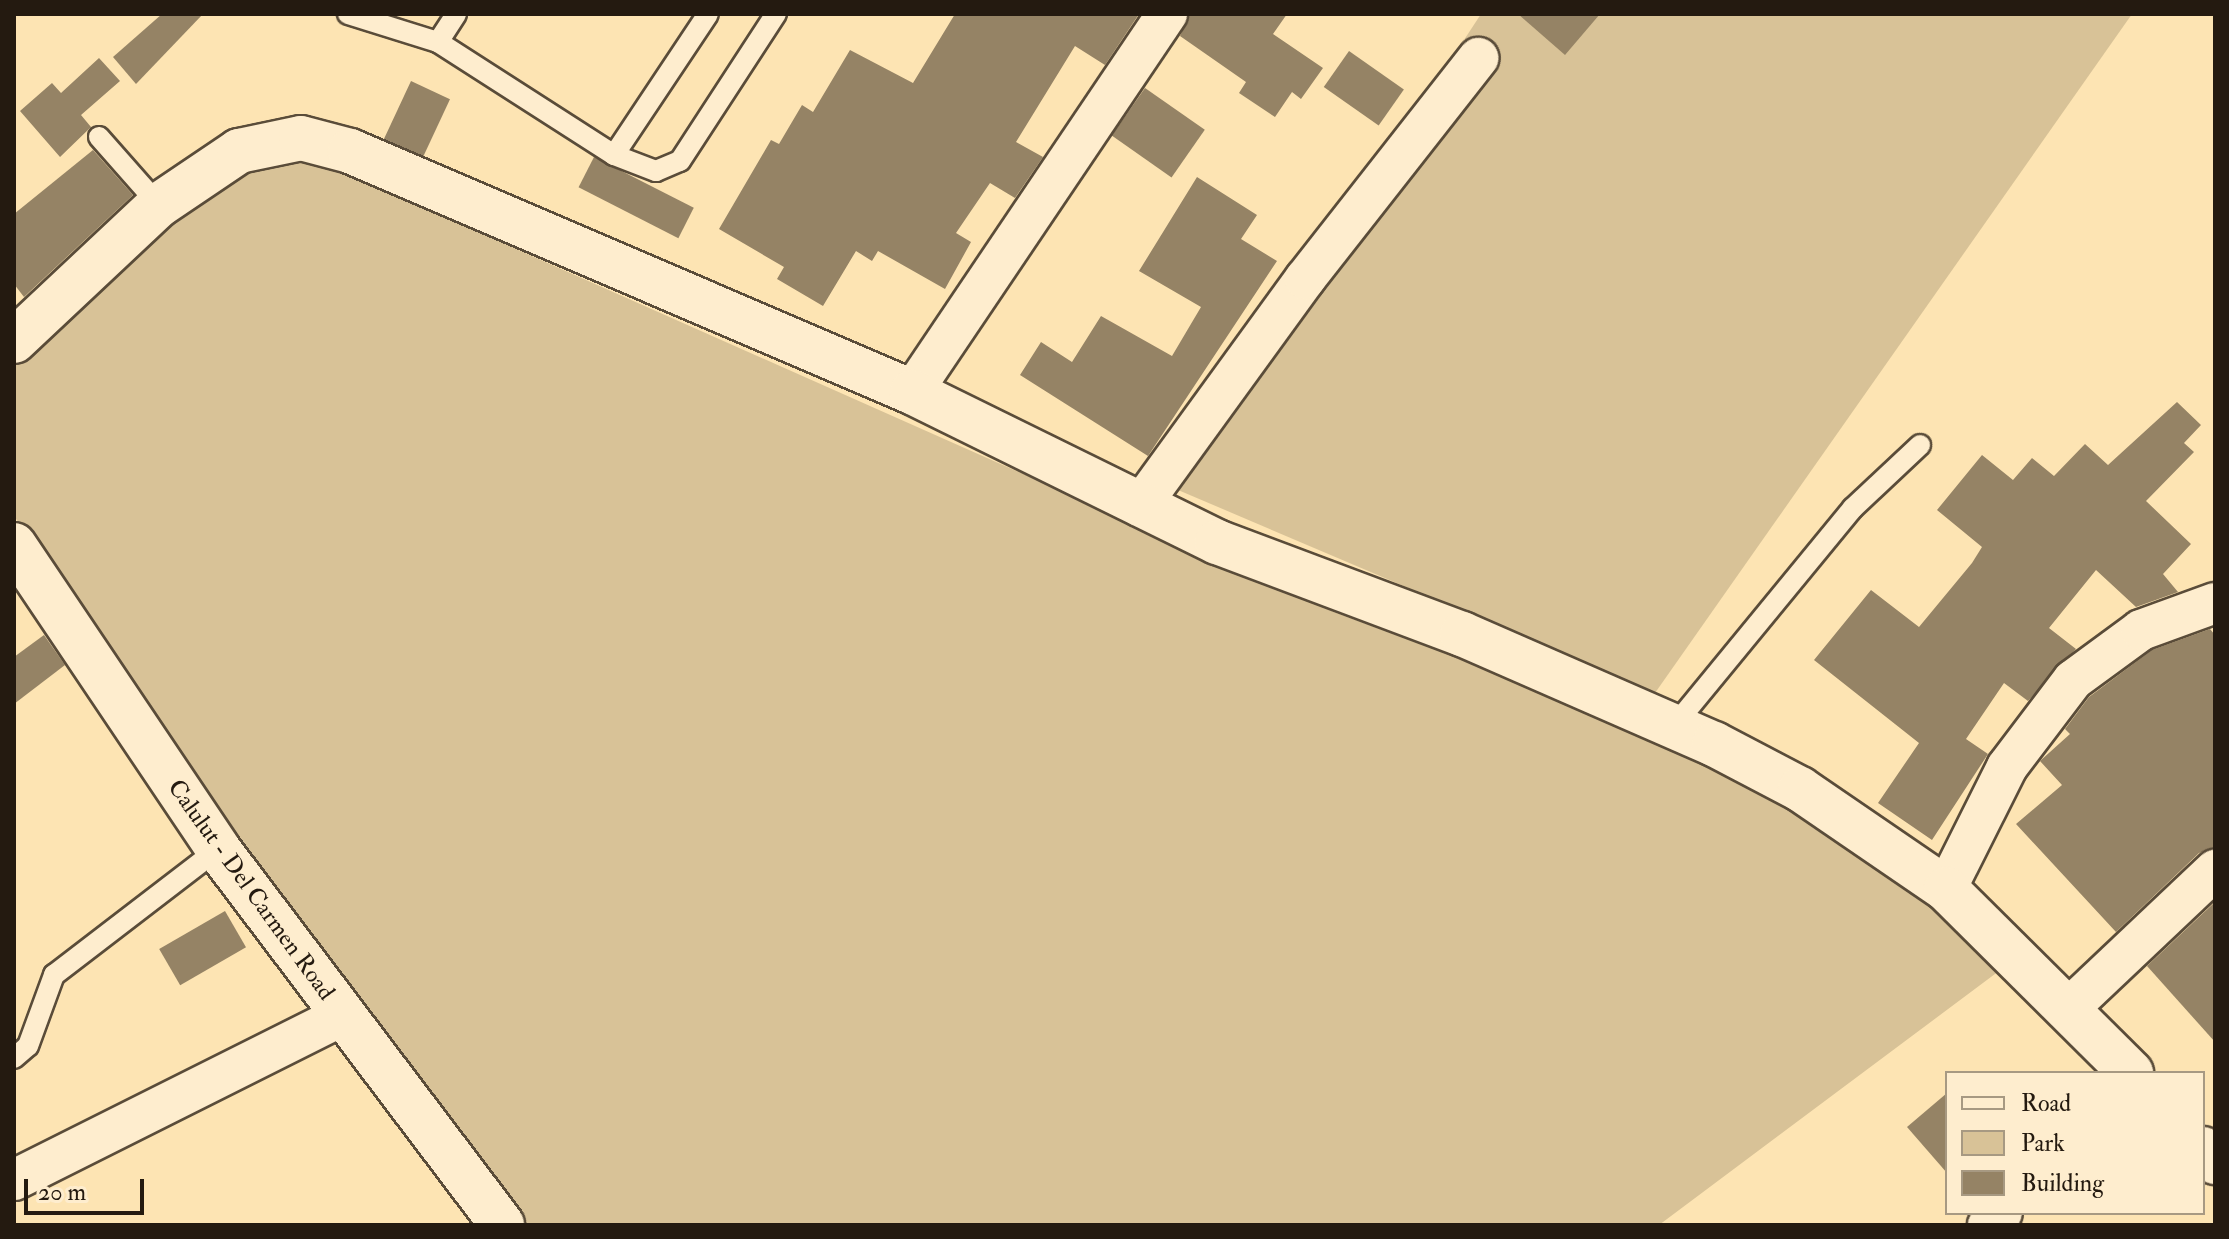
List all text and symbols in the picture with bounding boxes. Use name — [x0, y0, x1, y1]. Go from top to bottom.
street label: Calulut - Del Carmen Road — [161, 774, 341, 1006]
legend — [1945, 1071, 2205, 1215]
text: Road — [2021, 1088, 2071, 1119]
text: Park — [2021, 1128, 2065, 1159]
scale bar — [28, 1163, 148, 1213]
text: Building — [2021, 1168, 2104, 1199]
text: 20 m — [38, 1177, 86, 1208]

